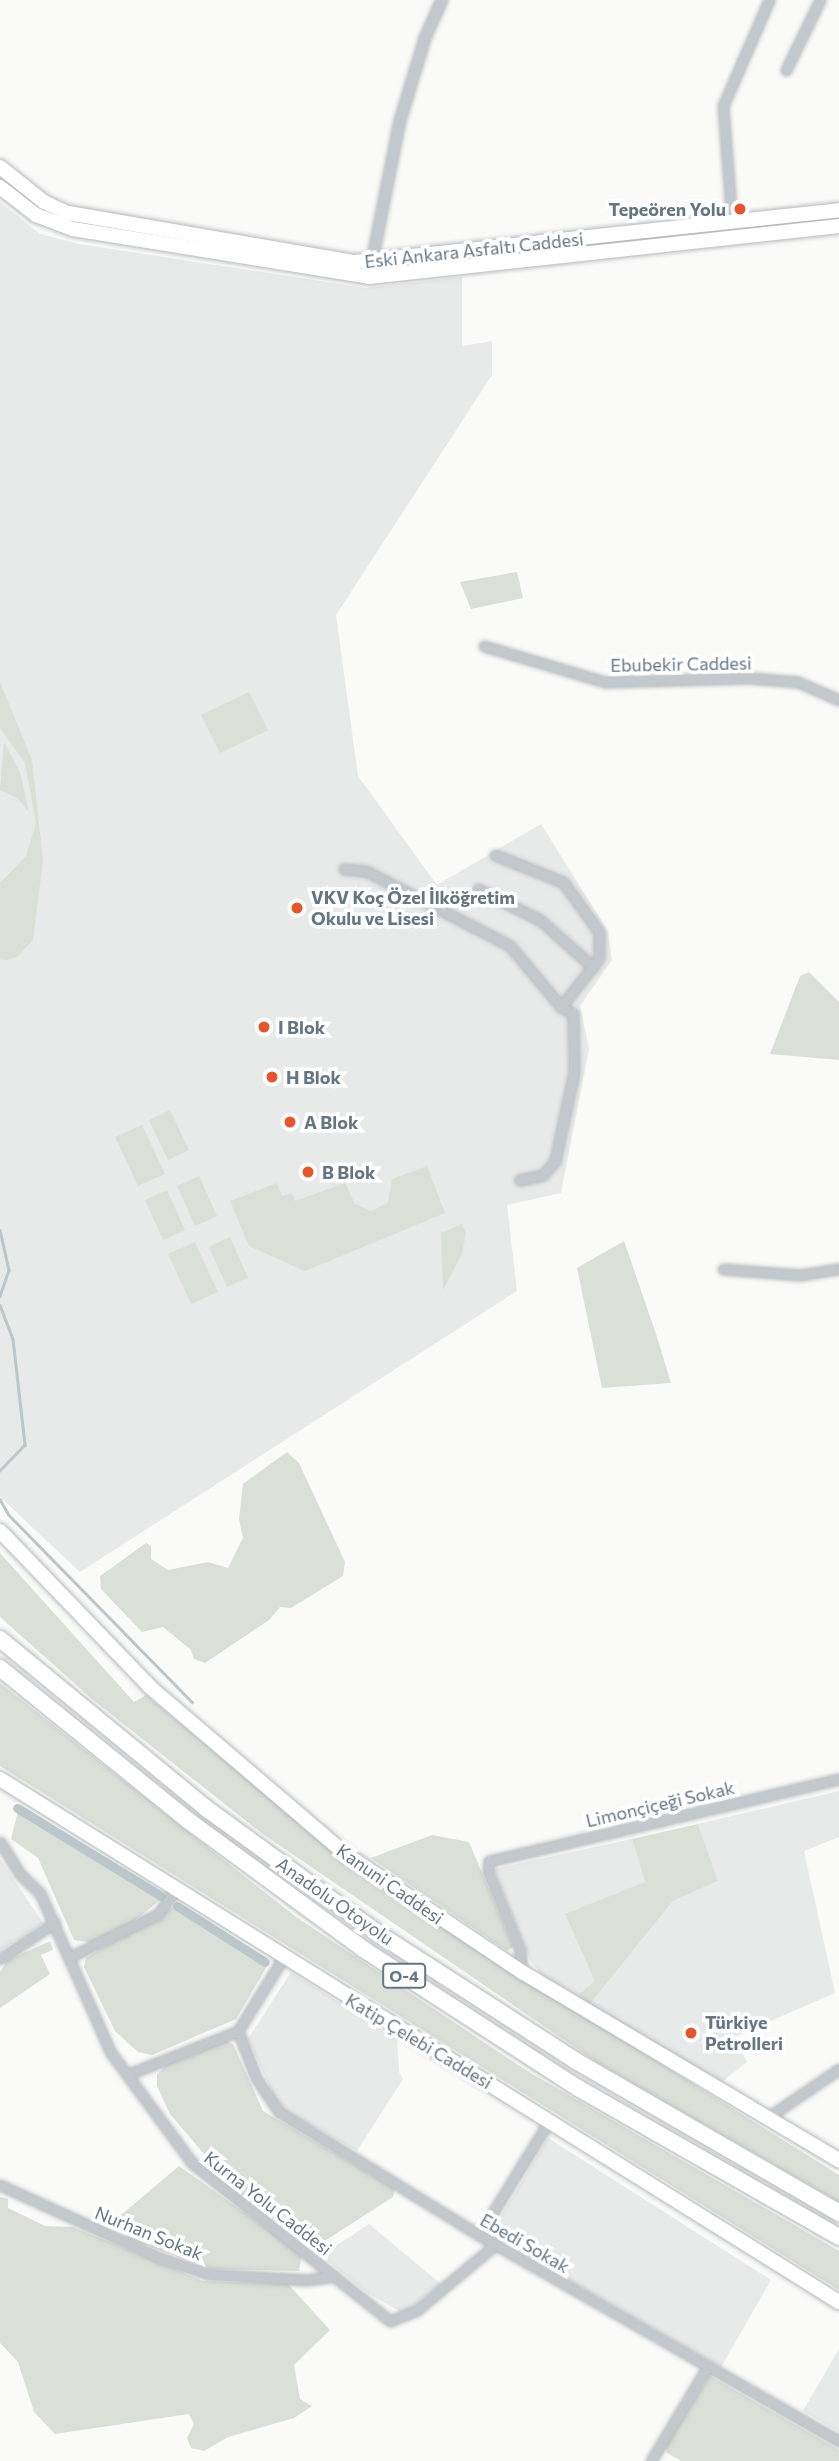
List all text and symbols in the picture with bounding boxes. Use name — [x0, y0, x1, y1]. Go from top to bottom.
place label: Tepeören Yolu — [608, 198, 726, 220]
marker: Tepeören Yolu — [732, 201, 748, 217]
street label: Eski Ankara Asfaltı Caddesi — [363, 228, 585, 272]
street label: Ebubekir Caddesi — [610, 652, 752, 676]
place label: VKV Koç Özel İlköğretim Okulu ve Lisesi — [311, 887, 515, 930]
marker: VKV Koç Özel İlköğretim Okulu ve Lisesi — [289, 900, 305, 916]
place label: I Blok — [278, 1016, 325, 1038]
marker: I Blok — [256, 1019, 272, 1035]
place label: H Blok — [286, 1066, 341, 1088]
marker: H Blok — [264, 1069, 280, 1085]
place label: A Blok — [304, 1111, 358, 1133]
marker: A Blok — [282, 1114, 298, 1130]
place label: B Blok — [322, 1161, 375, 1183]
marker: B Blok — [300, 1164, 316, 1180]
street label: Limonçiçeği Sokak — [584, 1776, 736, 1832]
street label: Kanuni Caddesi — [333, 1839, 447, 1929]
street label: Anadolu Otoyolu — [272, 1853, 398, 1949]
road number: O-4 — [381, 1964, 427, 1988]
street label: Katip Çelebi Caddesi — [342, 1989, 496, 2093]
place label: Türkiye Petrolleri — [705, 2012, 783, 2054]
marker: Türkiye Petrolleri — [683, 2025, 699, 2041]
street label: Kurna Yolu Caddesi — [200, 2146, 336, 2260]
street label: Nurhan Sokak — [92, 2202, 206, 2264]
street label: Ebedi Sokak — [477, 2209, 573, 2277]

